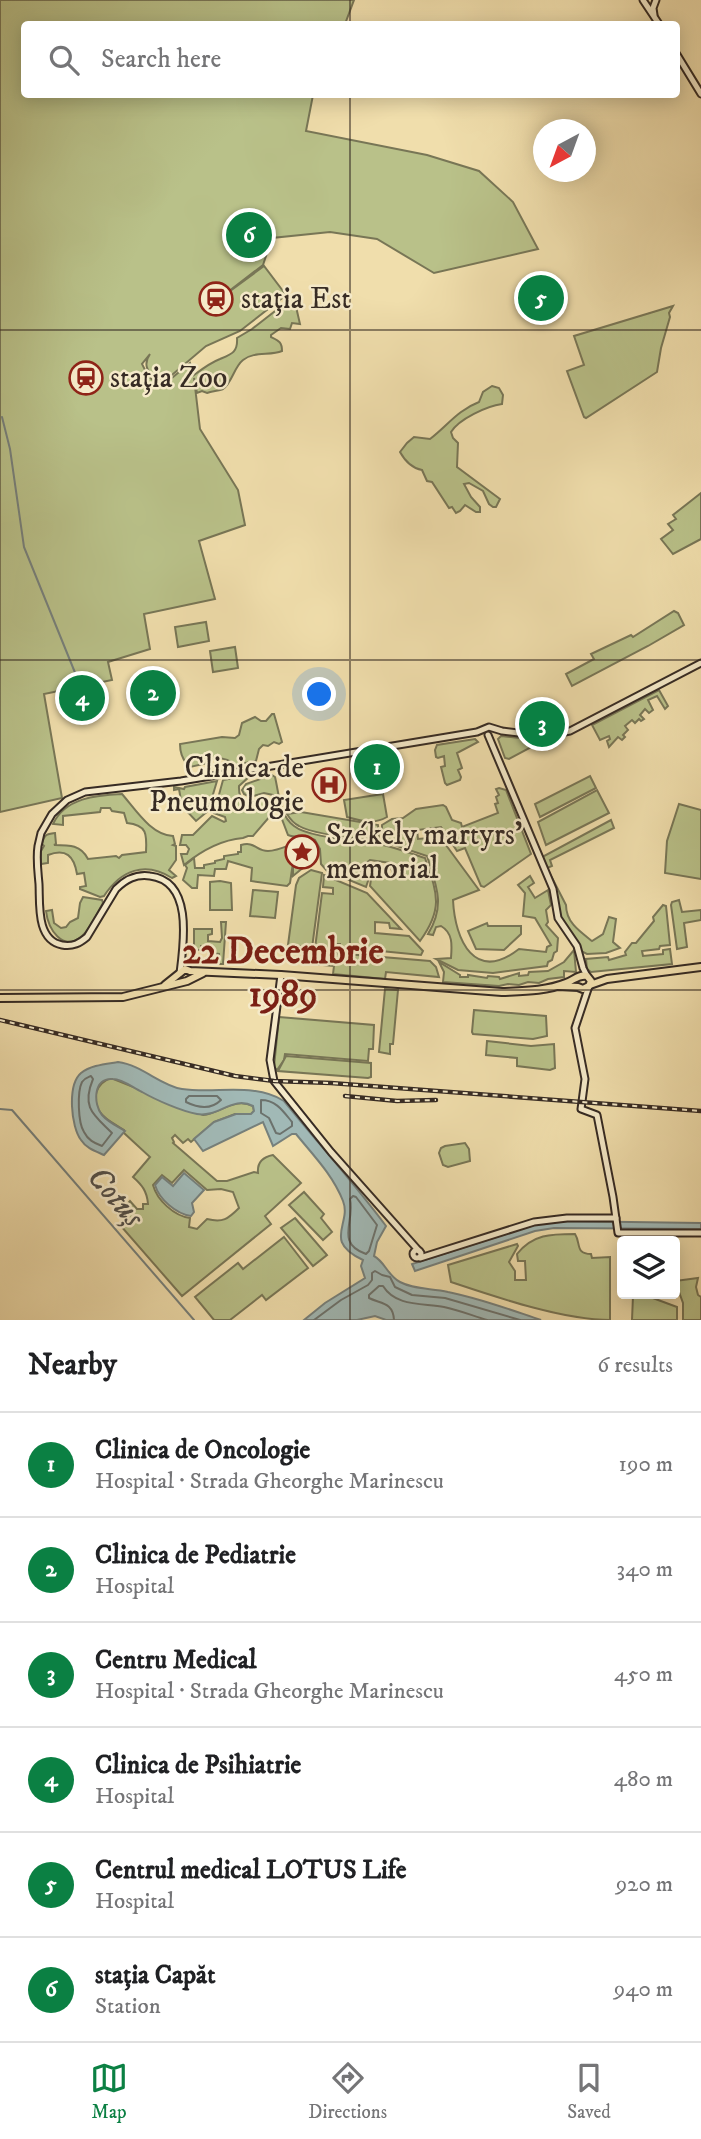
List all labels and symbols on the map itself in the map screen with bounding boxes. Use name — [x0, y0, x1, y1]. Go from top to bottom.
north arrow — [533, 119, 596, 182]
pin: 6 — [226, 209, 272, 261]
pin: 5 — [518, 272, 564, 324]
station icon: stația Est — [197, 280, 235, 318]
place label: stația Est — [241, 281, 351, 318]
station icon: stația Zoo — [67, 359, 105, 397]
place label: stația Zoo — [110, 360, 227, 397]
pin: 2 — [130, 667, 176, 719]
pin: 4 — [59, 672, 105, 724]
your location — [302, 677, 336, 711]
pin: 3 — [519, 698, 565, 750]
pin: 1 — [354, 741, 400, 793]
place label: Clinica de Pneumologie — [149, 750, 304, 821]
hospital icon: Clinica de Pneumologie — [310, 766, 348, 804]
place label: Székely martyrs' memorial — [326, 817, 523, 888]
place icon: Székely martyrs' memorial — [283, 833, 321, 871]
district label: 22 Decembrie 1989 — [182, 929, 384, 1019]
water label: Cotuș — [78, 1158, 153, 1237]

